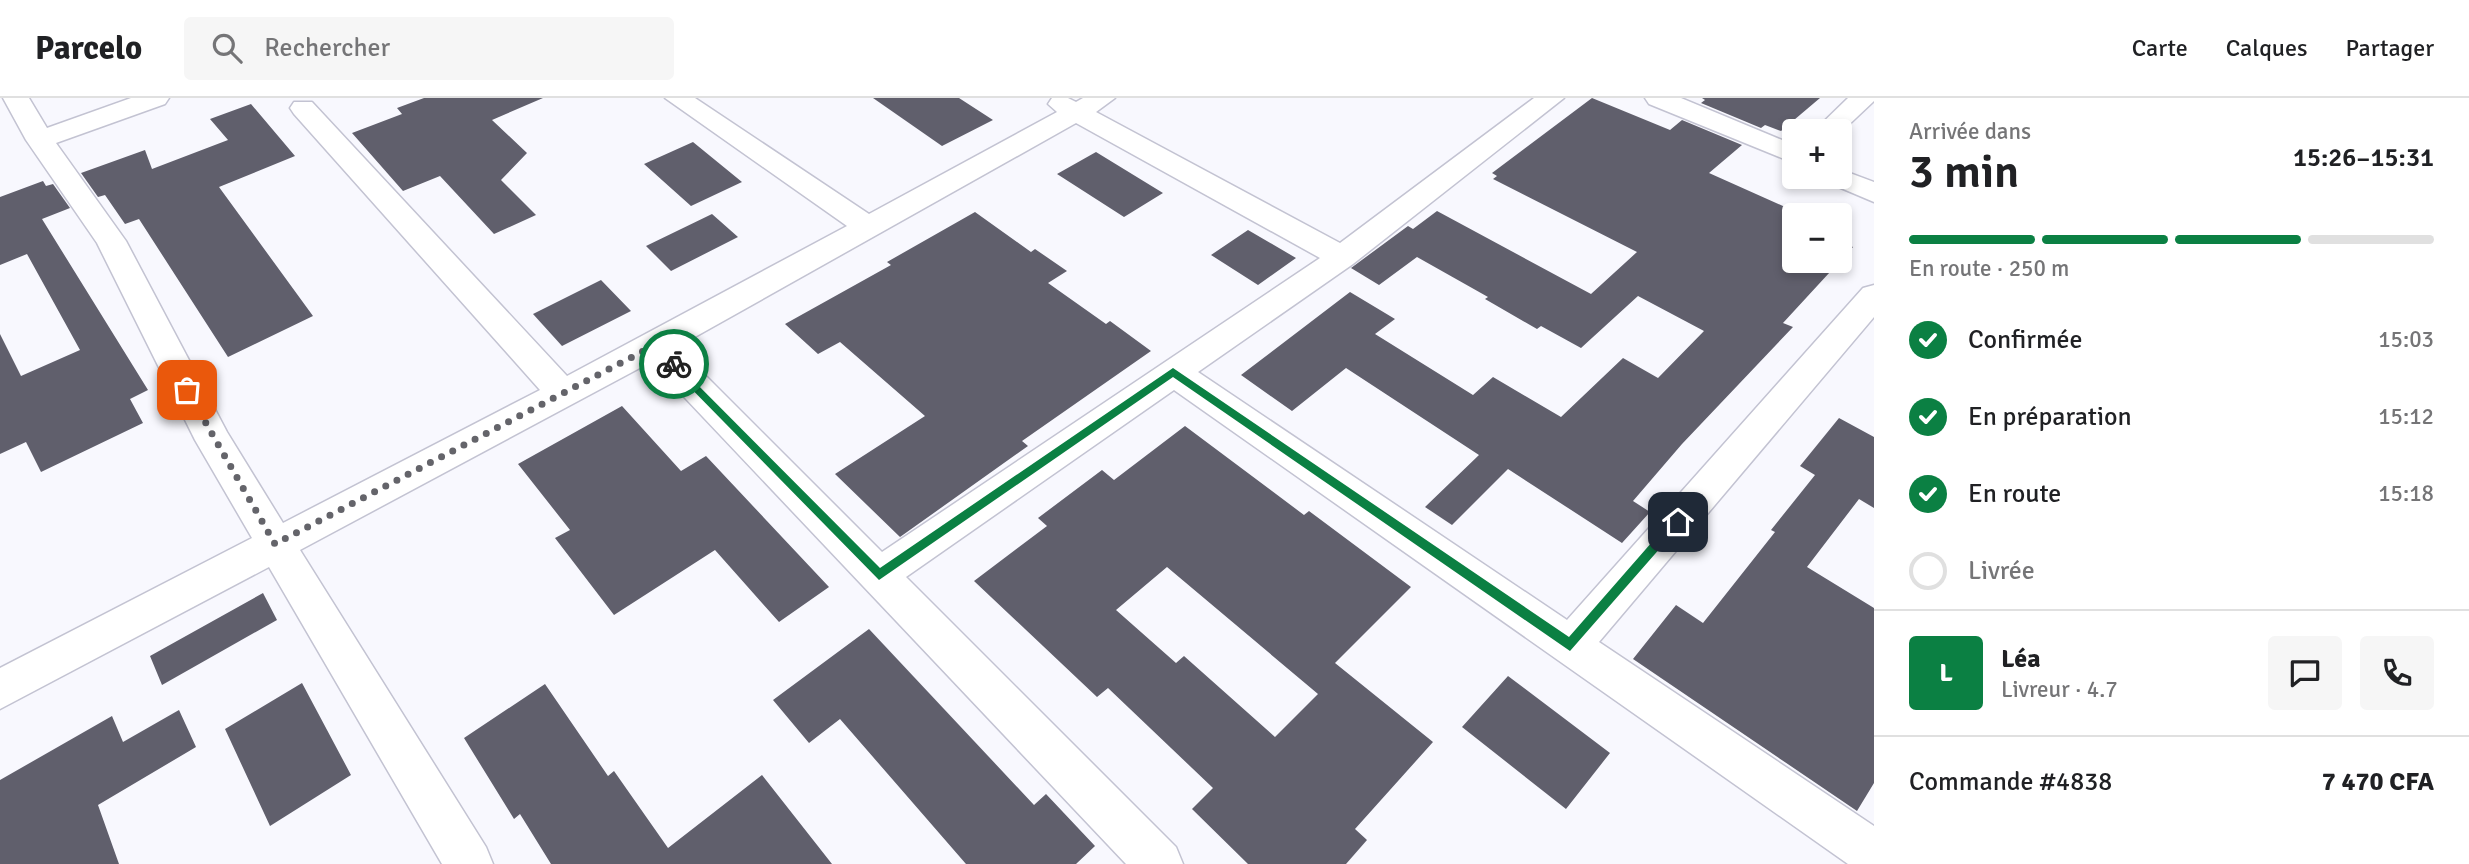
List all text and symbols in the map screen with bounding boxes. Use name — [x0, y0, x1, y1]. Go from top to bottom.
search box — [184, 17, 674, 80]
text: Parcelo — [35, 28, 142, 69]
icon: search — [208, 29, 246, 67]
text: Rechercher — [264, 32, 390, 64]
text: Carte — [2132, 33, 2188, 63]
text: Calques — [2226, 33, 2307, 63]
text: Partager — [2345, 33, 2434, 63]
text: Arrivée dans — [1909, 117, 2031, 146]
map controls — [1782, 119, 1852, 273]
button: + — [1782, 119, 1852, 189]
text: 15:26–15:31 — [2293, 142, 2434, 174]
text: 3 min — [1909, 144, 2019, 200]
button: − — [1782, 203, 1852, 273]
text: En route · 250 m — [1909, 254, 2069, 283]
icon: check — [1909, 321, 1947, 359]
text: Confirmée — [1968, 324, 2083, 356]
text: 15:03 — [2378, 325, 2434, 354]
courier — [639, 329, 709, 399]
icon: bike — [655, 345, 693, 383]
pin — [157, 360, 217, 420]
icon: bag — [168, 371, 206, 409]
icon: check — [1909, 398, 1947, 436]
text: En préparation — [1968, 401, 2132, 433]
text: 15:12 — [2378, 402, 2434, 431]
icon: check — [1909, 475, 1947, 513]
text: En route — [1968, 478, 2061, 510]
text: 15:18 — [2378, 479, 2434, 508]
pin — [1648, 492, 1708, 552]
icon: home — [1659, 503, 1697, 541]
text: Livrée — [1968, 555, 2035, 587]
button: chat — [2268, 636, 2342, 710]
button: phone — [2360, 636, 2434, 710]
text: Léa — [2001, 643, 2041, 675]
text: L — [1939, 657, 1953, 689]
text: Livreur · 4.7 — [2001, 675, 2118, 704]
text: Commande #4838 — [1909, 766, 2112, 798]
text: 7 470 CFA — [2322, 766, 2434, 798]

